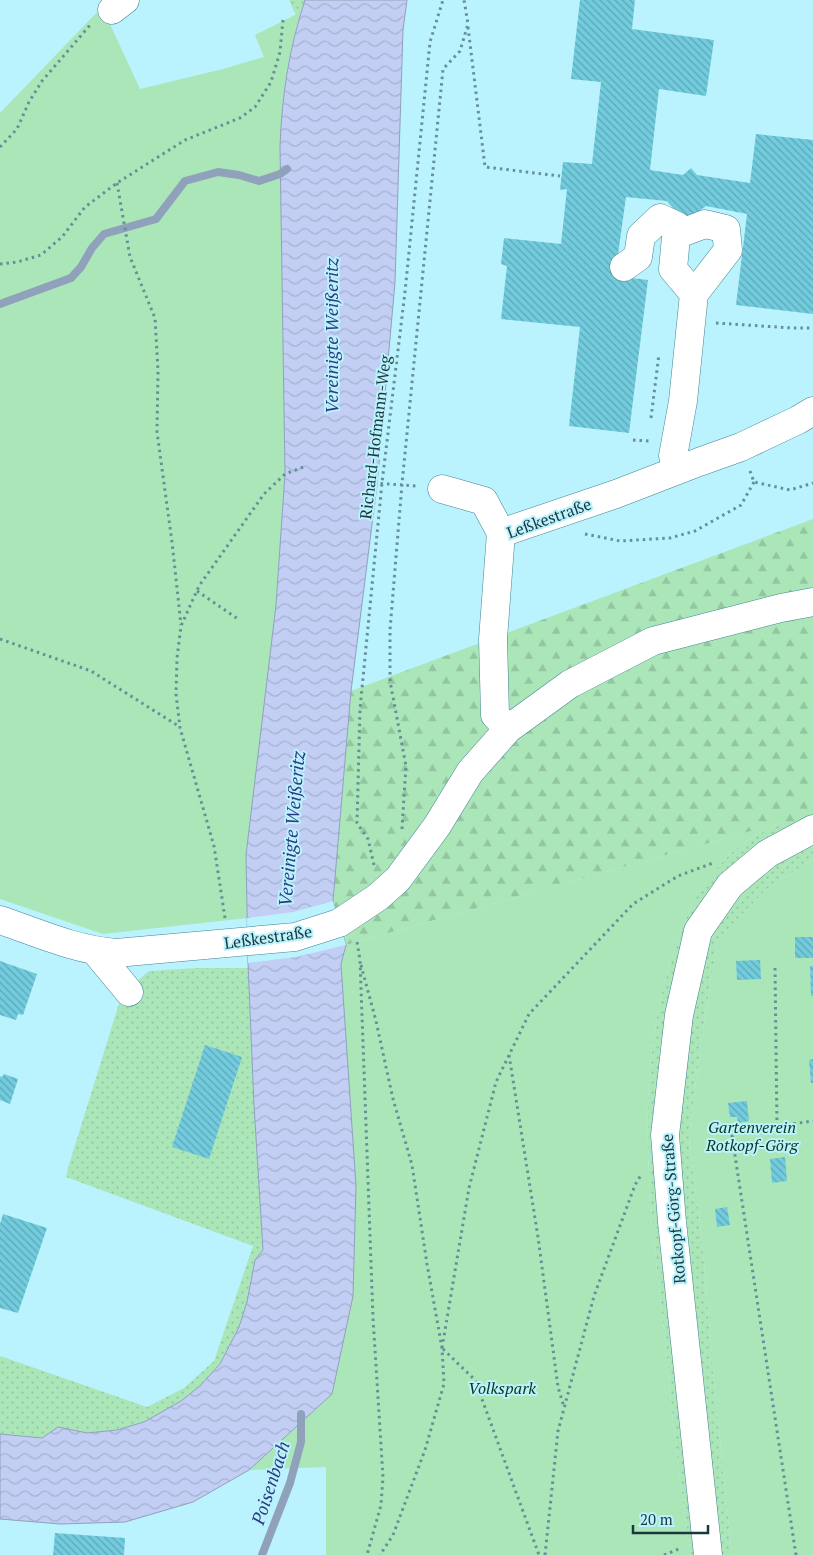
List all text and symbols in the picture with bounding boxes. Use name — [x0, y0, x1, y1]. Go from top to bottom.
water label: Vereinigte Weißeritz — [319, 257, 343, 414]
street label: Richard-Hofmann-Weg — [354, 353, 396, 520]
street label: Leßkestraße — [504, 493, 594, 543]
water label: Vereinigte Weißeritz — [272, 749, 310, 908]
street label: Leßkestraße — [223, 920, 313, 954]
park label: Gartenverein Rotkopf-Görg — [705, 1116, 799, 1156]
street label: Rotkopf-Görg-Straße — [655, 1133, 691, 1285]
park label: Volkspark — [468, 1377, 536, 1399]
water label: Poisenbach — [245, 1438, 295, 1529]
scale bar — [633, 1502, 708, 1534]
text: 20 m — [640, 1509, 673, 1529]

